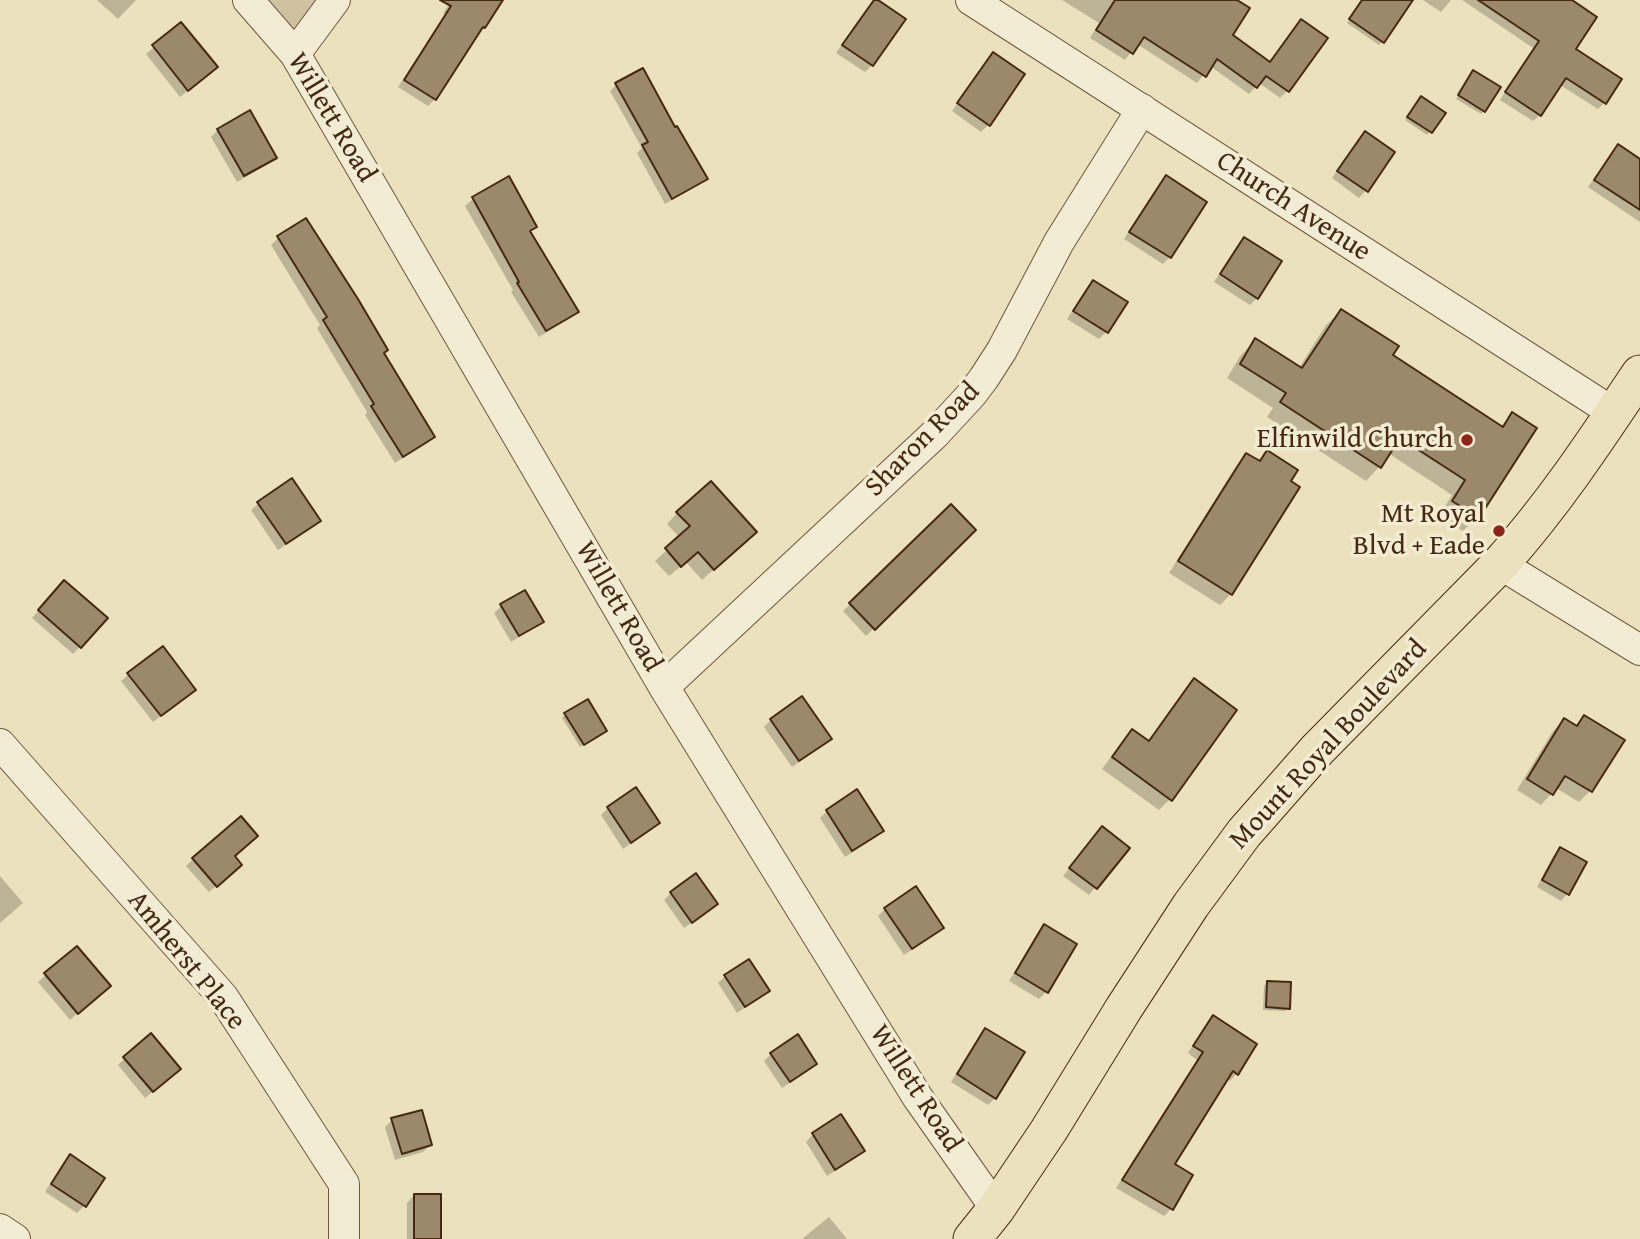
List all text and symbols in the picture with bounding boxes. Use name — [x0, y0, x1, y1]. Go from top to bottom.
street label: Willett Road — [279, 47, 383, 189]
street label: Church Avenue — [1210, 145, 1376, 269]
street label: Sharon Road — [859, 376, 987, 504]
place label: Elfinwild Church — [1257, 423, 1453, 457]
marker: Elfinwild Church — [1459, 432, 1475, 448]
place label: Mt Royal Blvd + Eade — [1353, 498, 1485, 564]
marker: Mt Royal Blvd + Eade — [1491, 523, 1507, 539]
street label: Willett Road — [567, 536, 669, 678]
street label: Mount Royal Boulevard — [1223, 633, 1435, 857]
street label: Amherst Place — [120, 885, 252, 1037]
street label: Willett Road — [861, 1019, 969, 1159]

